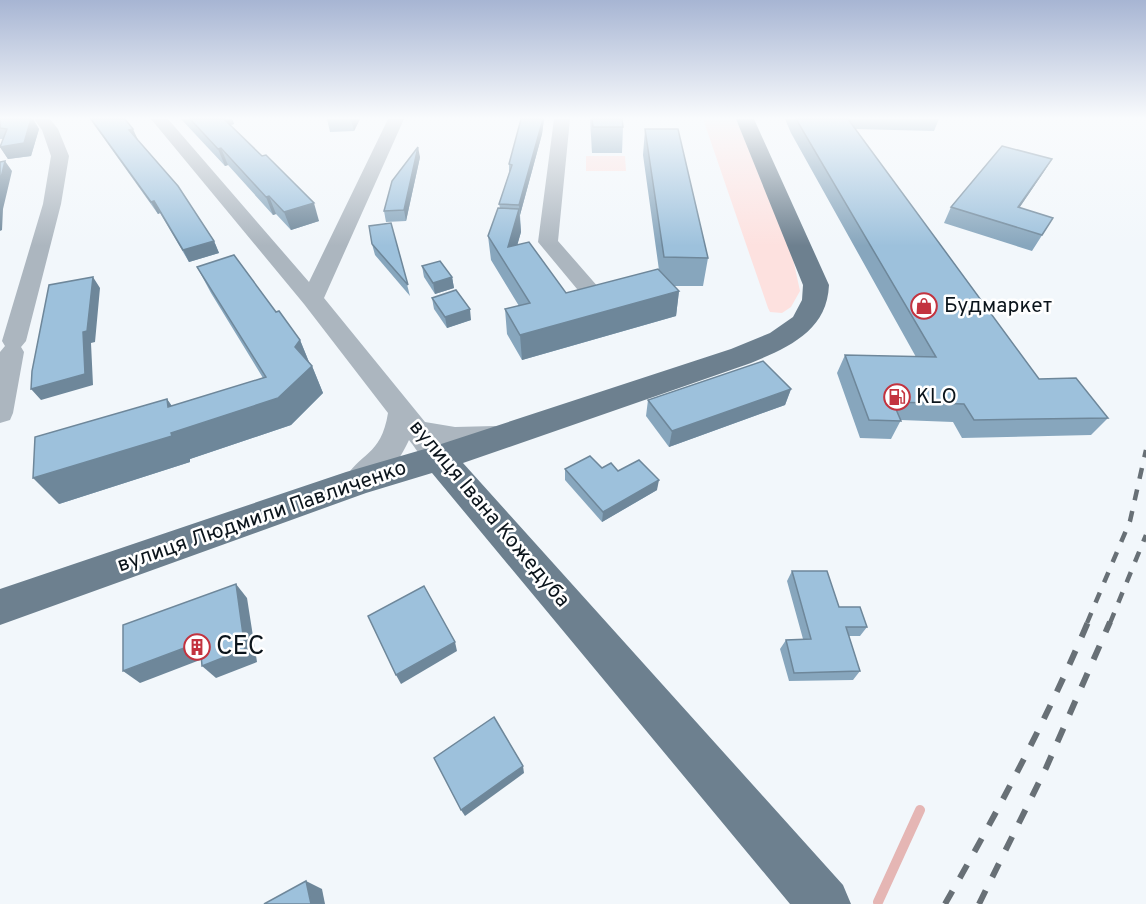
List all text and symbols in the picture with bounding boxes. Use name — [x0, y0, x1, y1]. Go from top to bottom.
shop icon: Будмаркет — [909, 291, 939, 321]
place label: Будмаркет — [944, 293, 1052, 320]
fuel station icon: KLO — [882, 382, 912, 412]
place label: KLO — [916, 384, 957, 411]
street label: вулиця Івана Кожедуба — [403, 415, 575, 613]
street label: вулиця Людмили Павличенко — [114, 455, 410, 579]
place label: СЕС — [216, 631, 265, 664]
building icon: СЕС — [182, 632, 212, 662]

